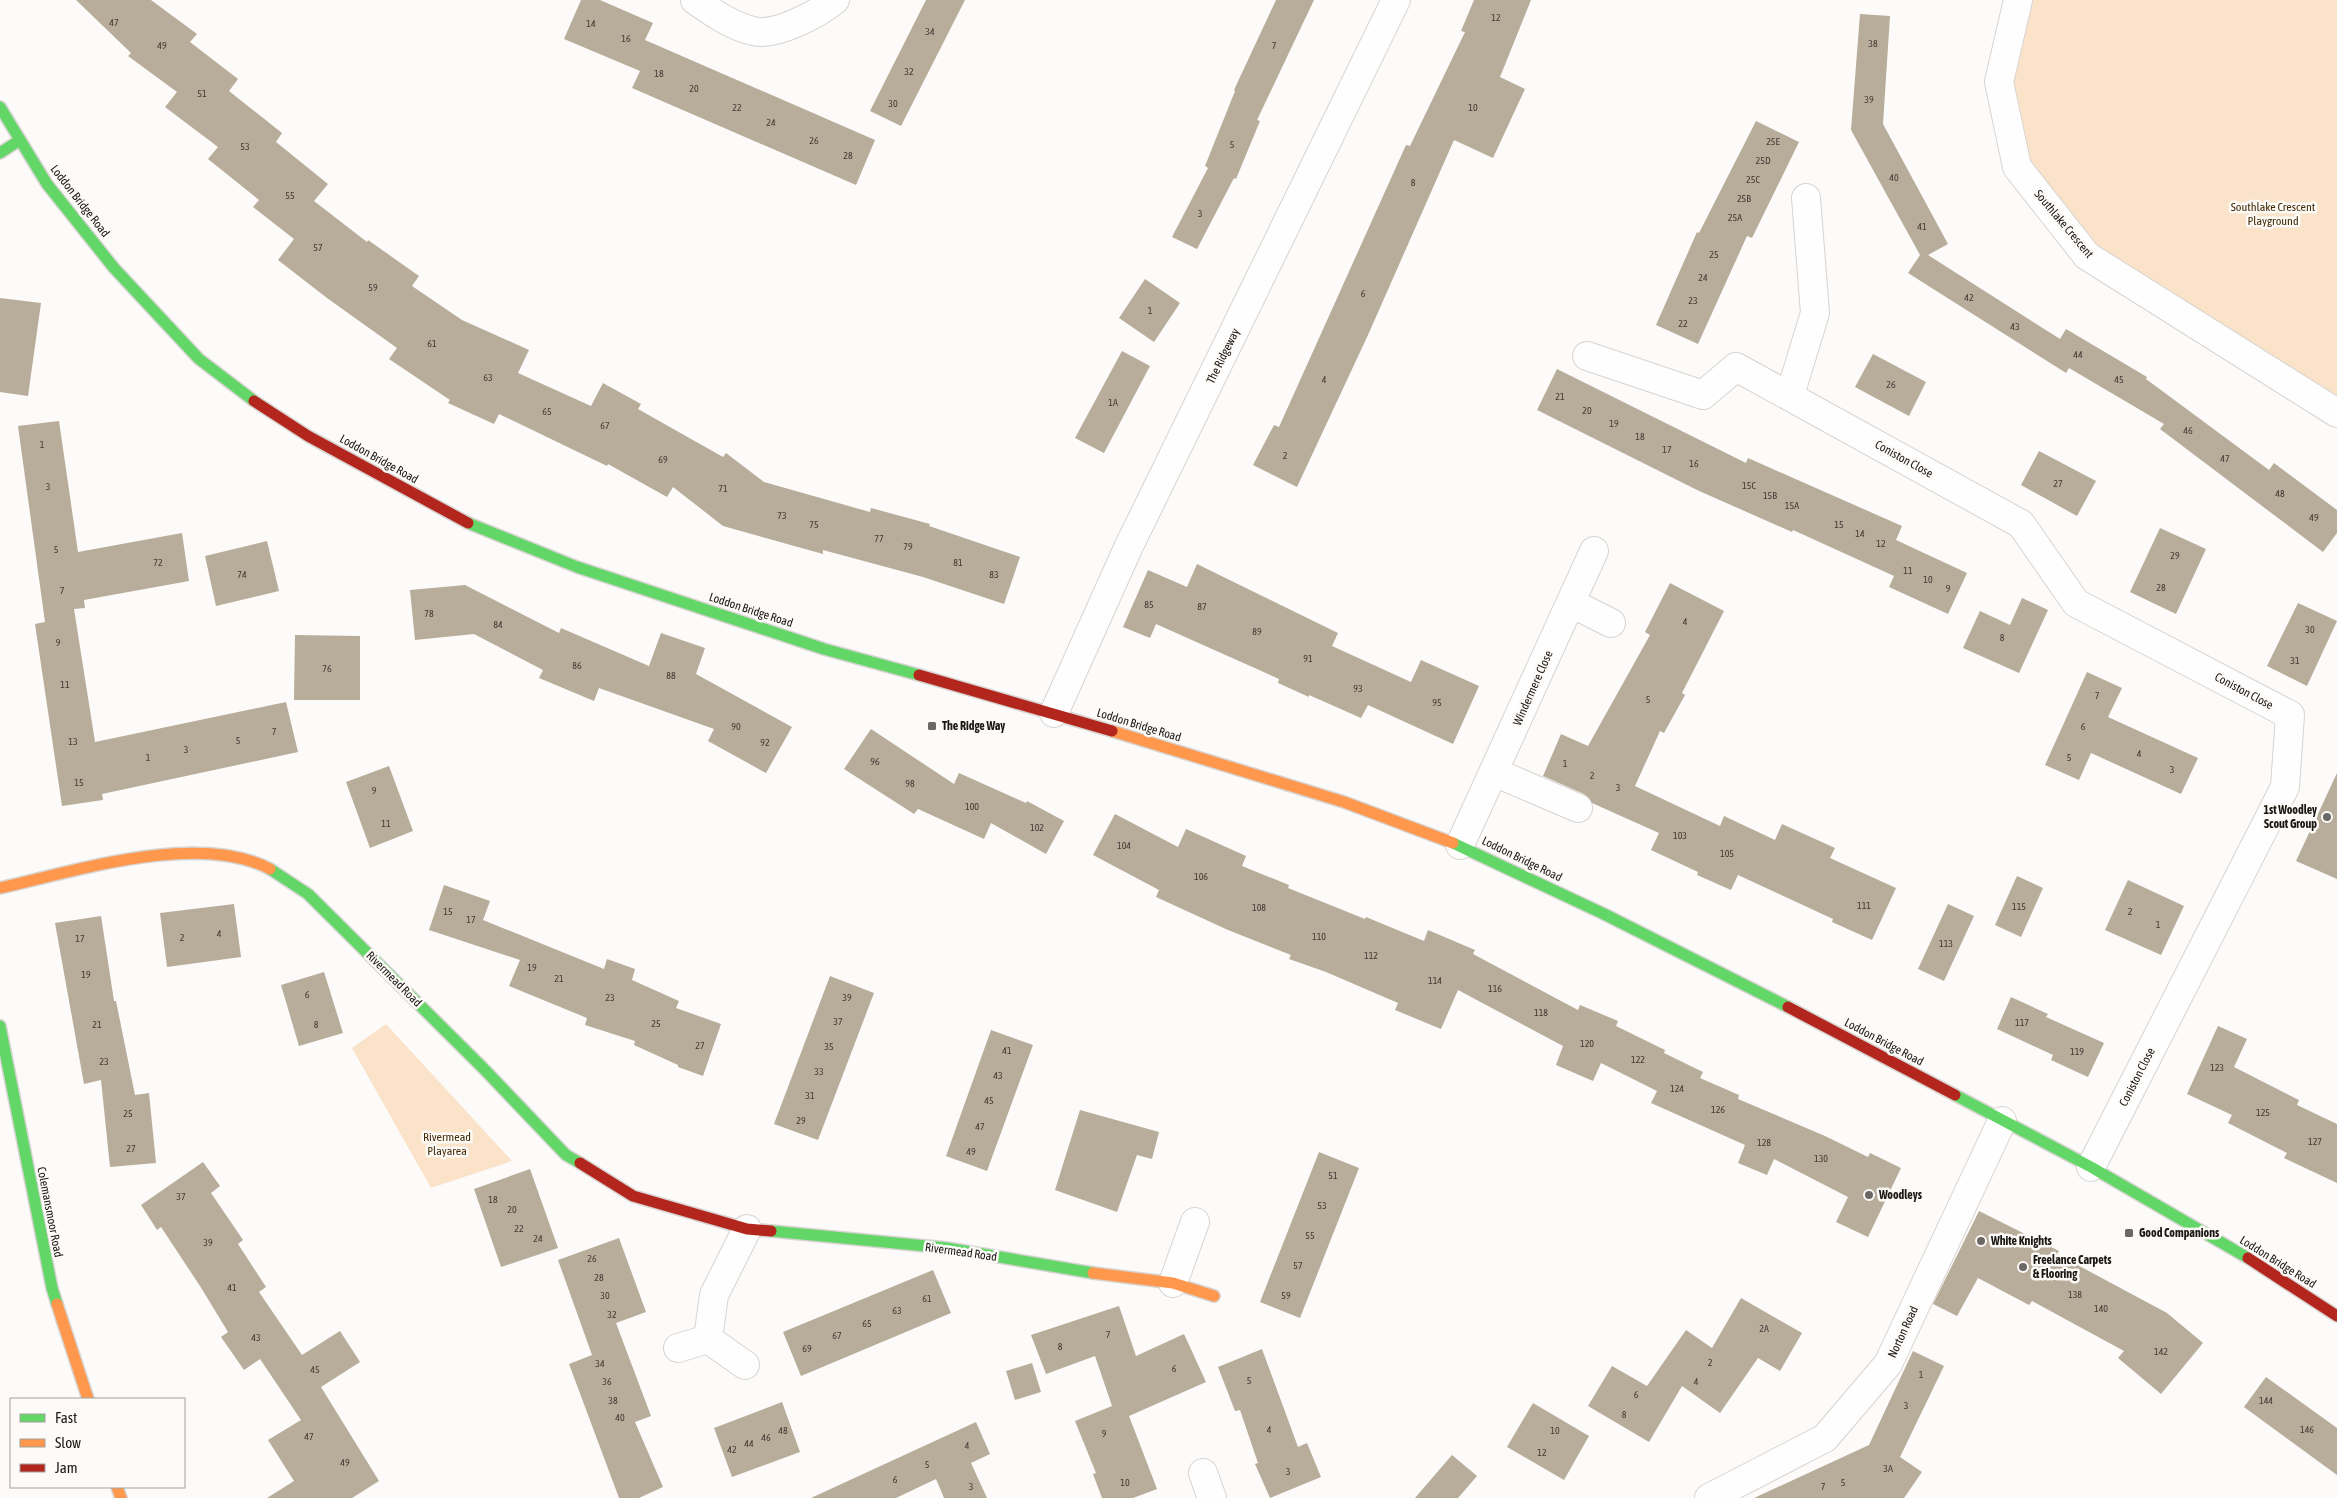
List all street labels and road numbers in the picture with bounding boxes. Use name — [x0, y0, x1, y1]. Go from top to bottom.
street label: Loddon Bridge Road — [48, 162, 112, 240]
street label: Southlake Crescent — [2031, 187, 2097, 261]
street label: The Ridgeway — [1204, 326, 1243, 386]
street label: Loddon Bridge Road — [337, 432, 421, 486]
street label: Coniston Close — [1873, 437, 1935, 481]
street label: Loddon Bridge Road — [707, 590, 795, 630]
street label: Windermere Close — [1510, 648, 1556, 728]
street label: Coniston Close — [2212, 670, 2276, 712]
street label: Loddon Bridge Road — [1095, 706, 1183, 744]
street label: Loddon Bridge Road — [1480, 834, 1564, 884]
street label: Rivermead Road — [363, 948, 425, 1010]
street label: Loddon Bridge Road — [1842, 1015, 1926, 1069]
street label: Coniston Close — [2116, 1045, 2158, 1109]
street label: Colemansmoor Road — [34, 1166, 66, 1258]
street label: Loddon Bridge Road — [2237, 1233, 2319, 1291]
street label: Rivermead Road — [924, 1240, 998, 1264]
street label: Norton Road — [1885, 1304, 1921, 1360]

